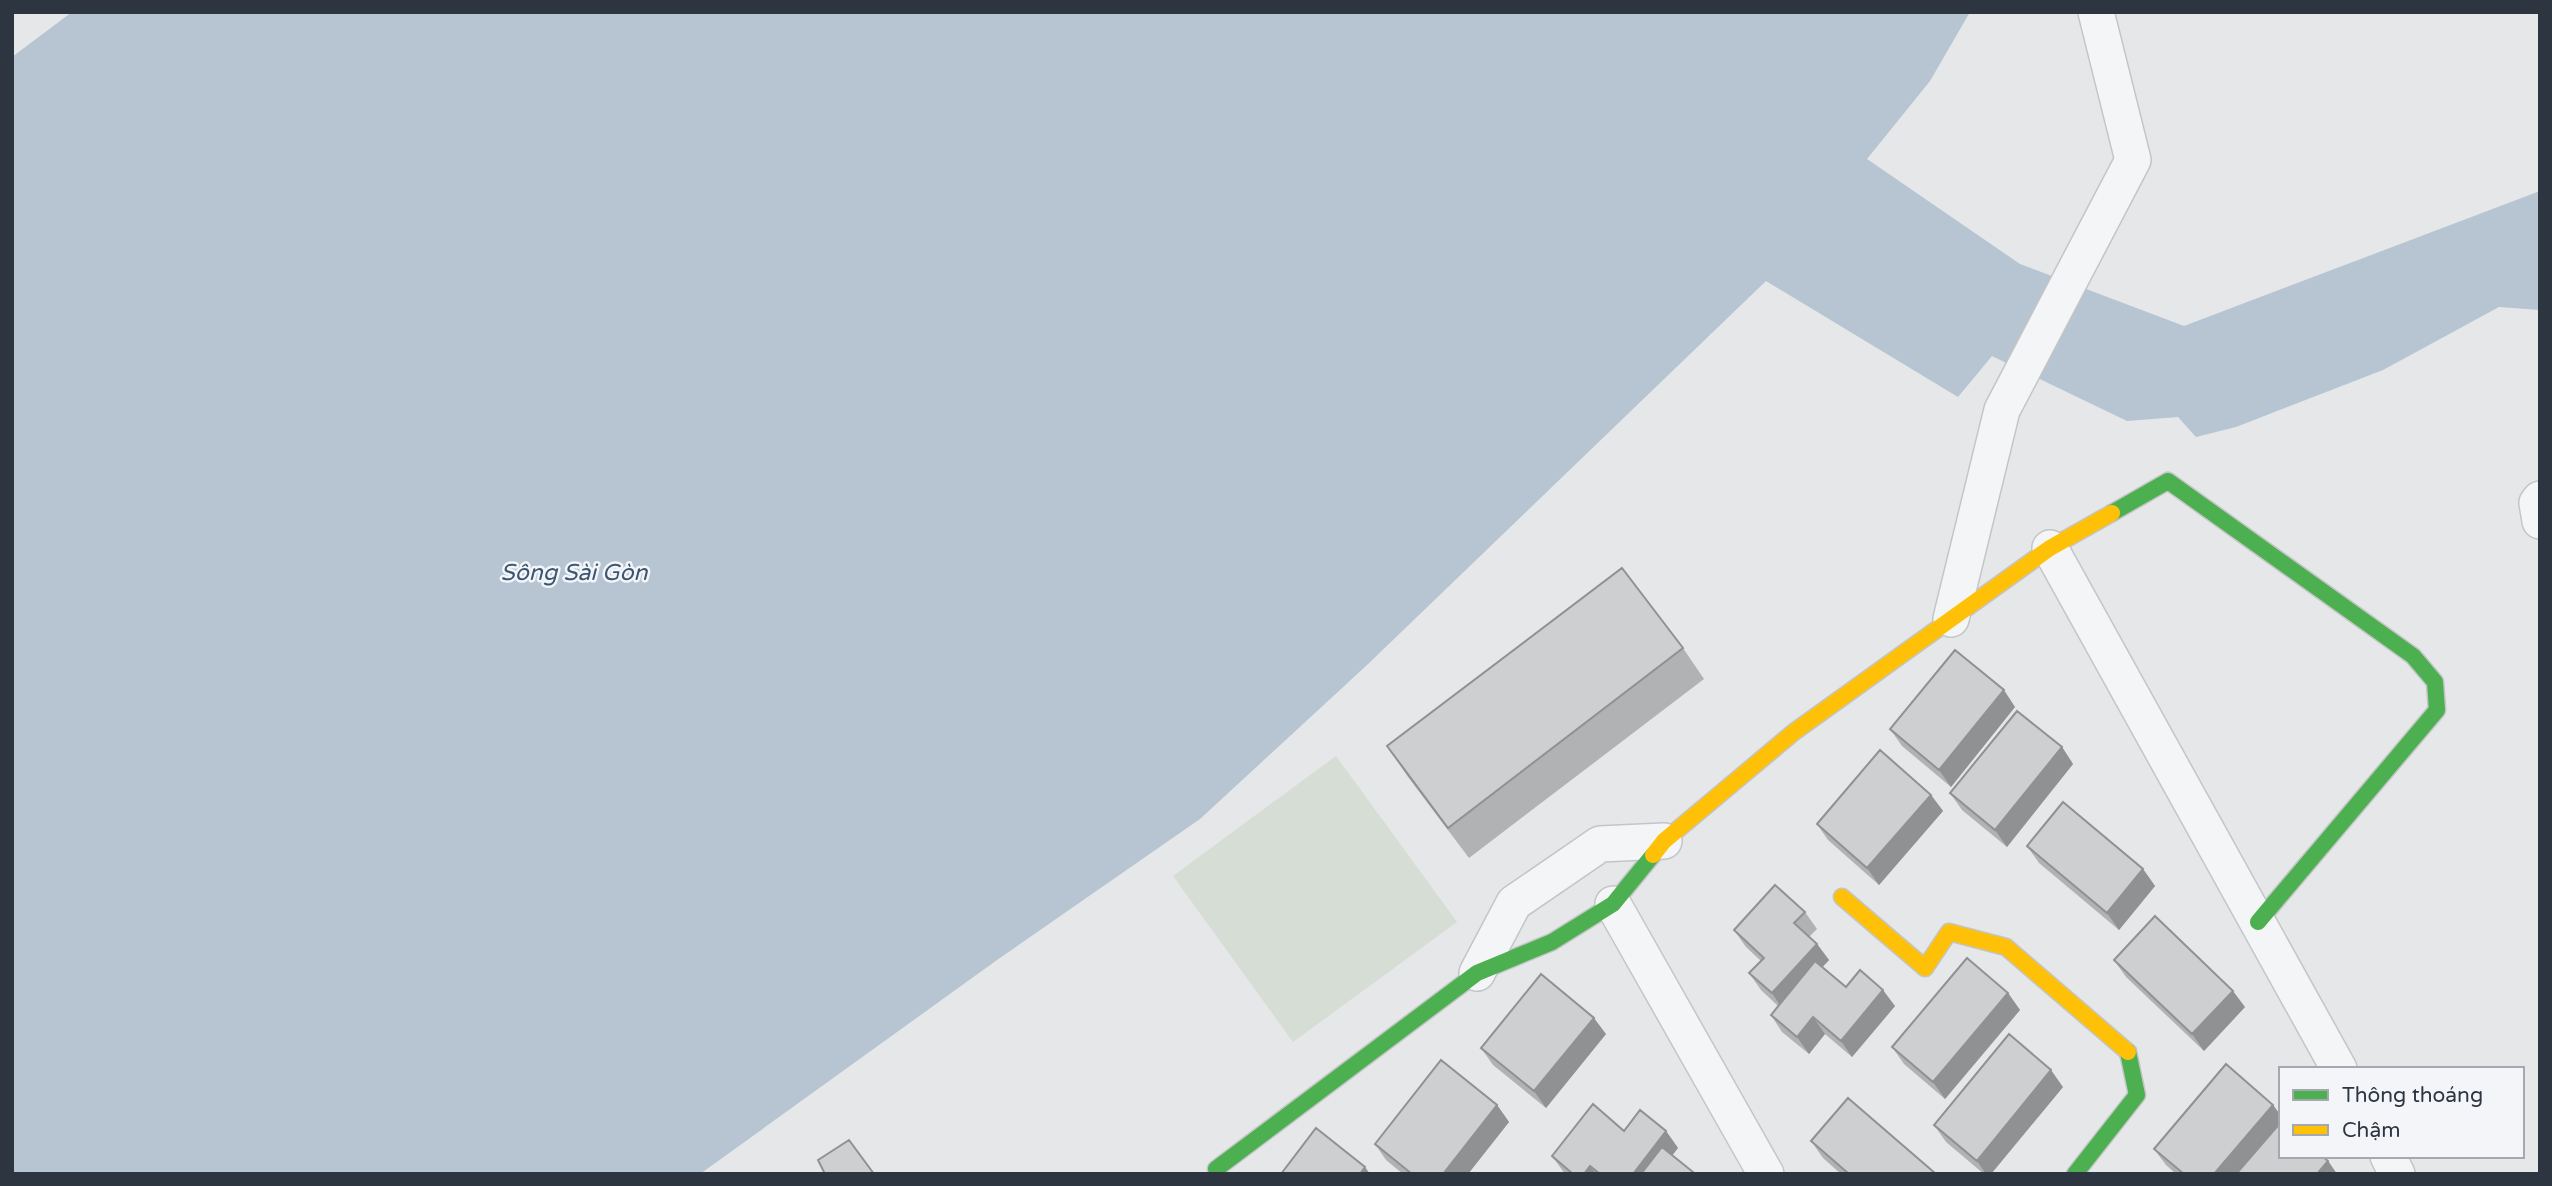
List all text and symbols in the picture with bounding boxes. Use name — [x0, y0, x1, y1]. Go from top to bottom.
water label: Sông Sài Gòn — [501, 559, 648, 587]
legend — [2279, 1067, 2524, 1158]
text: Thông thoáng — [2342, 1083, 2483, 1108]
text: Chậm — [2342, 1118, 2400, 1143]

